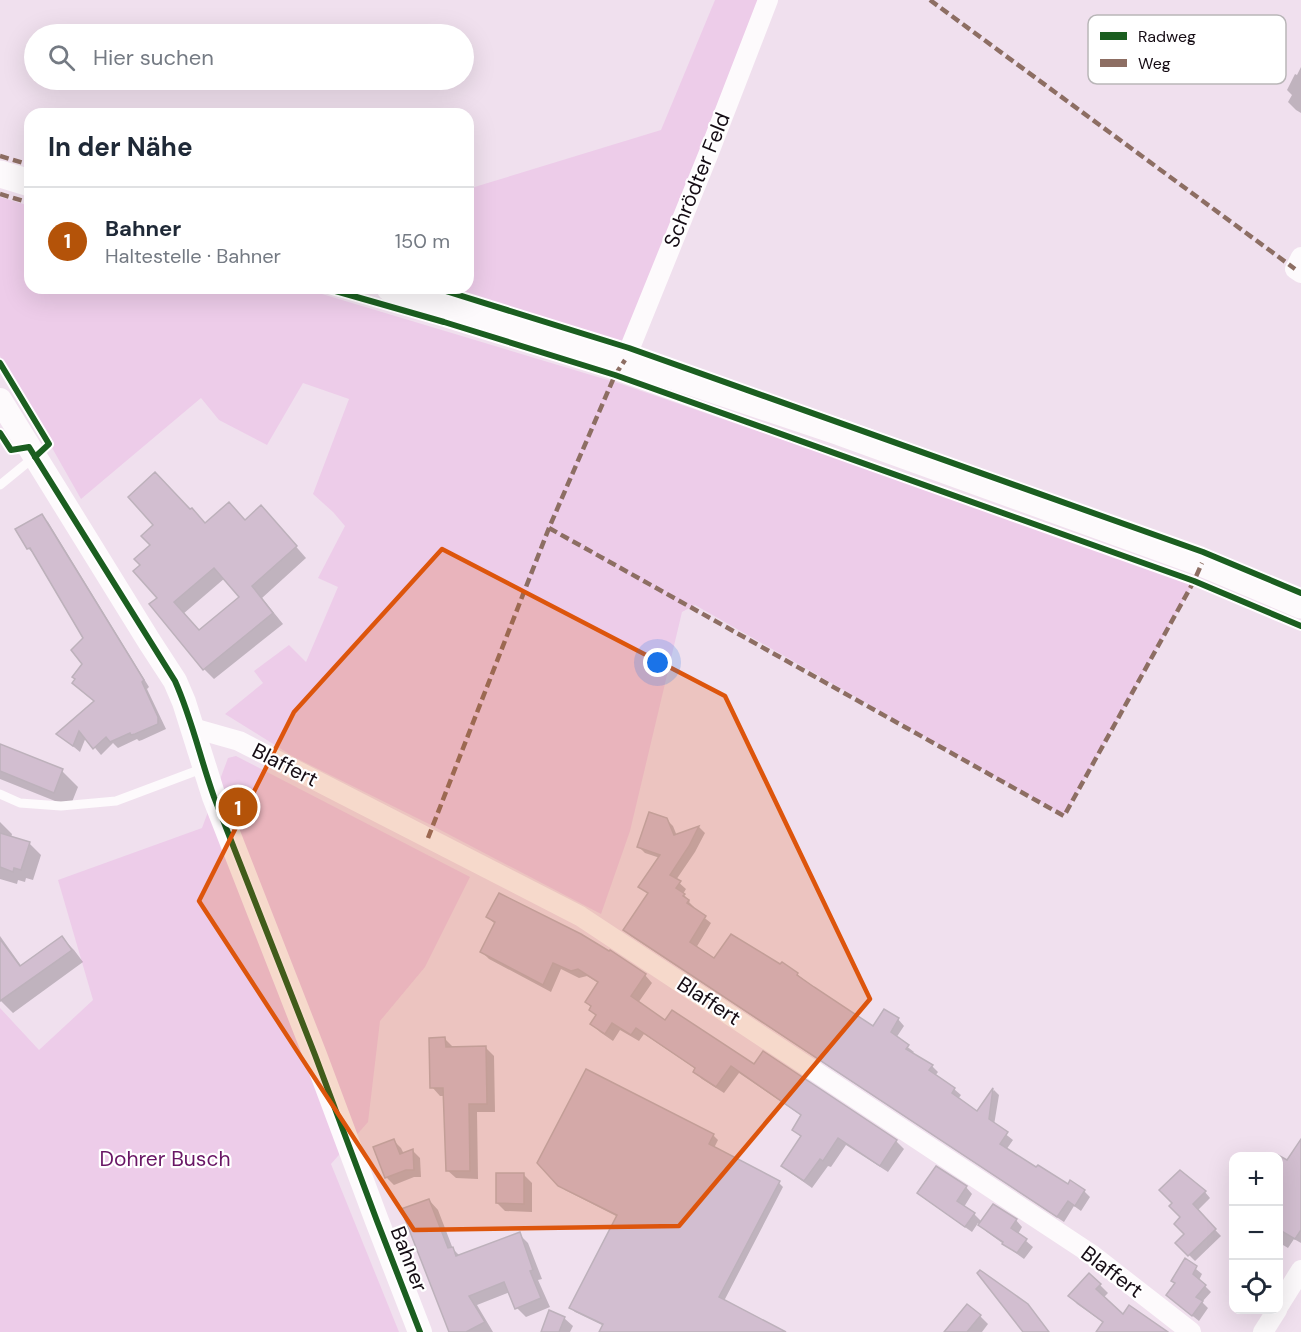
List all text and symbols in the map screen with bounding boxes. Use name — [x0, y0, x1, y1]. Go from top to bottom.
legend — [1088, 15, 1286, 84]
search box — [24, 24, 474, 90]
text: Radweg — [1138, 26, 1196, 47]
icon: search — [45, 41, 78, 74]
text: Hier suchen — [93, 43, 214, 72]
text: Weg — [1138, 53, 1171, 74]
street label: Schrödter Feld — [657, 108, 737, 252]
text: In der Nähe — [48, 130, 193, 164]
text: Bahner — [105, 214, 181, 243]
text: 1 — [64, 228, 71, 254]
text: 150 m — [395, 228, 450, 254]
text: Haltestelle · Bahner — [105, 243, 281, 269]
your location — [643, 648, 672, 677]
street label: Blaffert — [247, 737, 323, 793]
pin: 1 — [218, 784, 258, 830]
street label: Blaffert — [672, 970, 746, 1032]
park label: Dohrer Busch — [100, 1145, 230, 1173]
map controls — [1229, 1152, 1283, 1314]
button: + — [1229, 1152, 1283, 1206]
button: − — [1229, 1206, 1283, 1260]
street label: Bahner — [384, 1222, 434, 1296]
street label: Blaffert — [1075, 1240, 1149, 1304]
button: locate — [1229, 1260, 1283, 1314]

